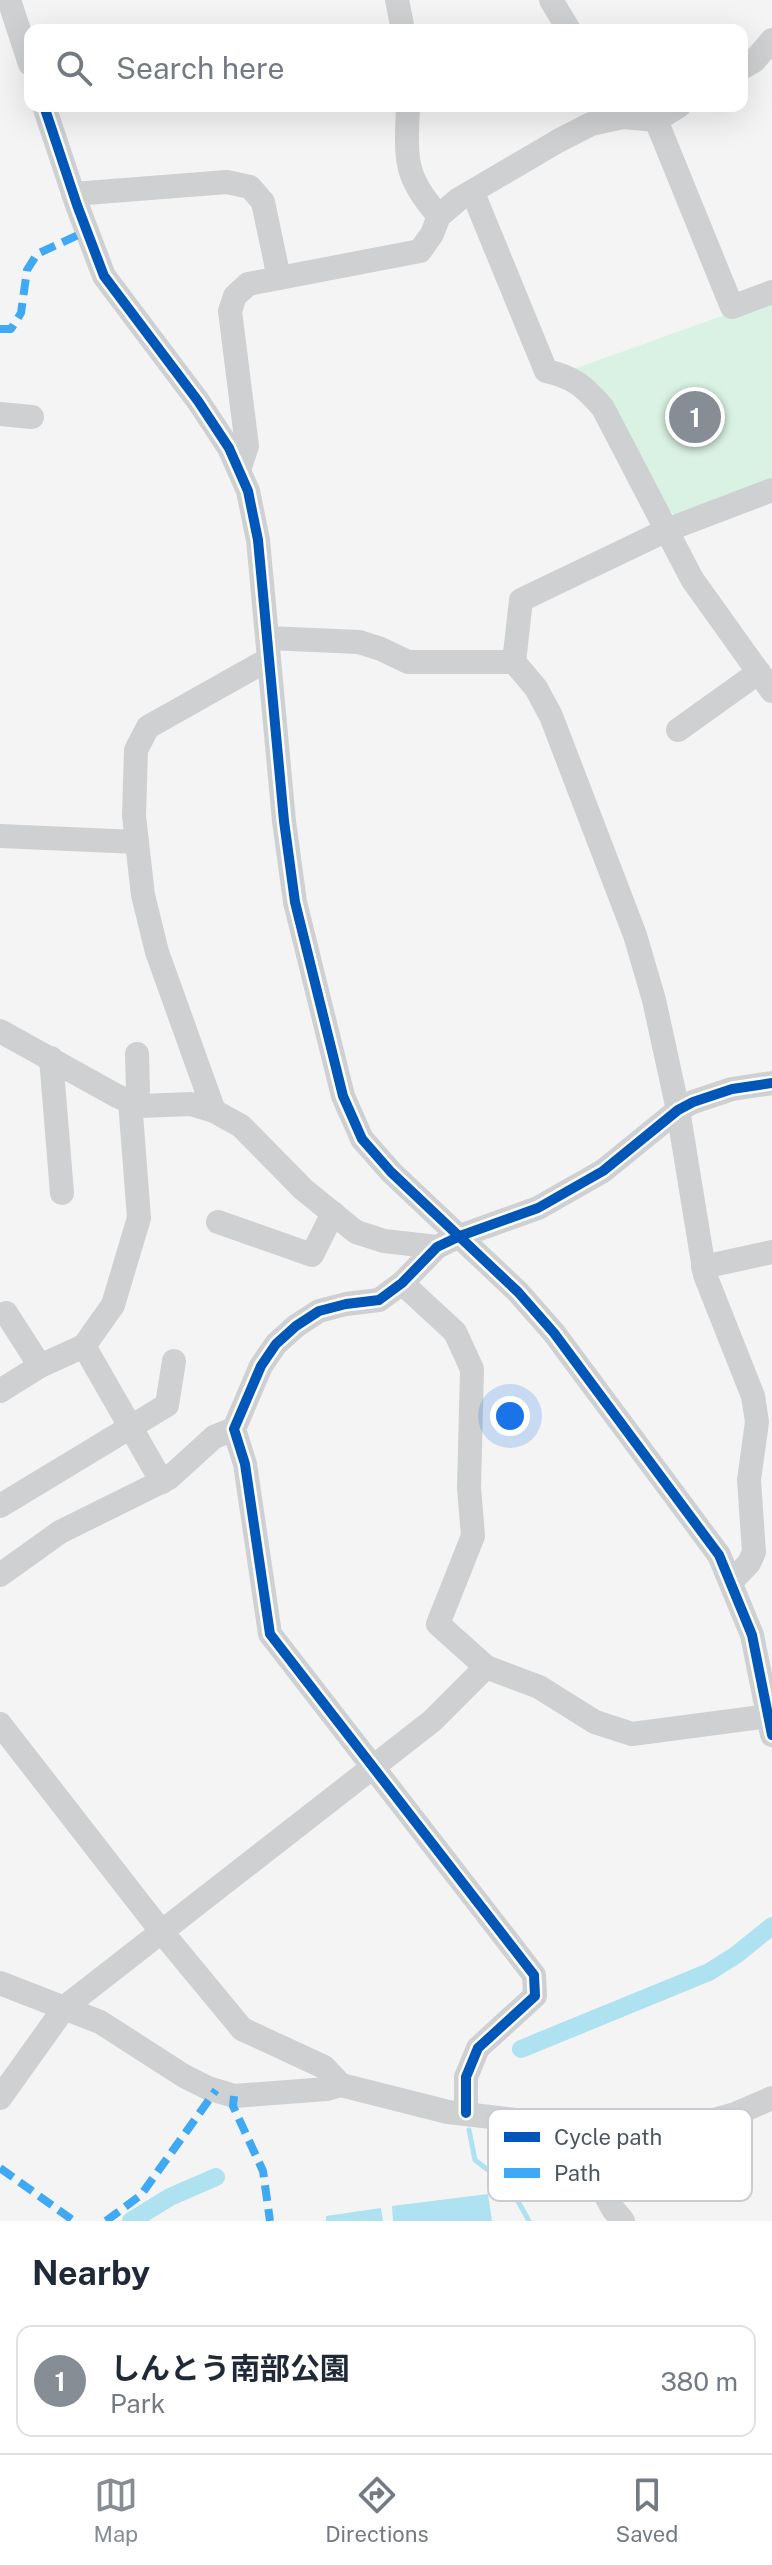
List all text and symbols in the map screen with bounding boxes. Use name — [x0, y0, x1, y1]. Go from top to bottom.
search box — [24, 24, 748, 112]
icon: search — [52, 46, 96, 90]
text: Search here — [116, 50, 284, 86]
pin: 1 — [669, 387, 721, 447]
your location — [490, 1396, 530, 1436]
legend — [488, 2109, 752, 2201]
text: Cycle path — [554, 2124, 662, 2150]
text: Path — [554, 2160, 601, 2186]
text: Nearby — [32, 2253, 150, 2293]
text: しんとう南部公園 — [110, 2350, 350, 2386]
text: 1 — [54, 2366, 66, 2397]
text: 380 m — [660, 2366, 738, 2397]
text: Park — [110, 2388, 165, 2419]
tab: Map — [94, 2473, 138, 2547]
tab: Directions — [325, 2473, 429, 2547]
tab: Saved — [616, 2473, 678, 2547]

